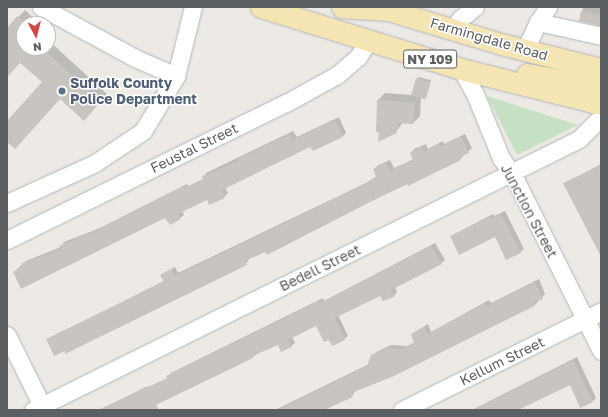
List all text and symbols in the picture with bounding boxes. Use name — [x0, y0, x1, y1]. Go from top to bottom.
street label: Farmingdale Road — [428, 14, 550, 64]
north arrow — [16, 16, 56, 56]
text: N — [32, 40, 42, 54]
road number: NY 109 — [403, 48, 457, 70]
place label: Suffolk County Police Department — [70, 75, 197, 108]
marker: Suffolk County Police Department — [57, 86, 67, 96]
street label: Feustal Street — [148, 120, 240, 176]
street label: Junction Street — [497, 161, 561, 261]
street label: Bedell Street — [277, 241, 363, 295]
street label: Kellum Street — [457, 333, 547, 389]

